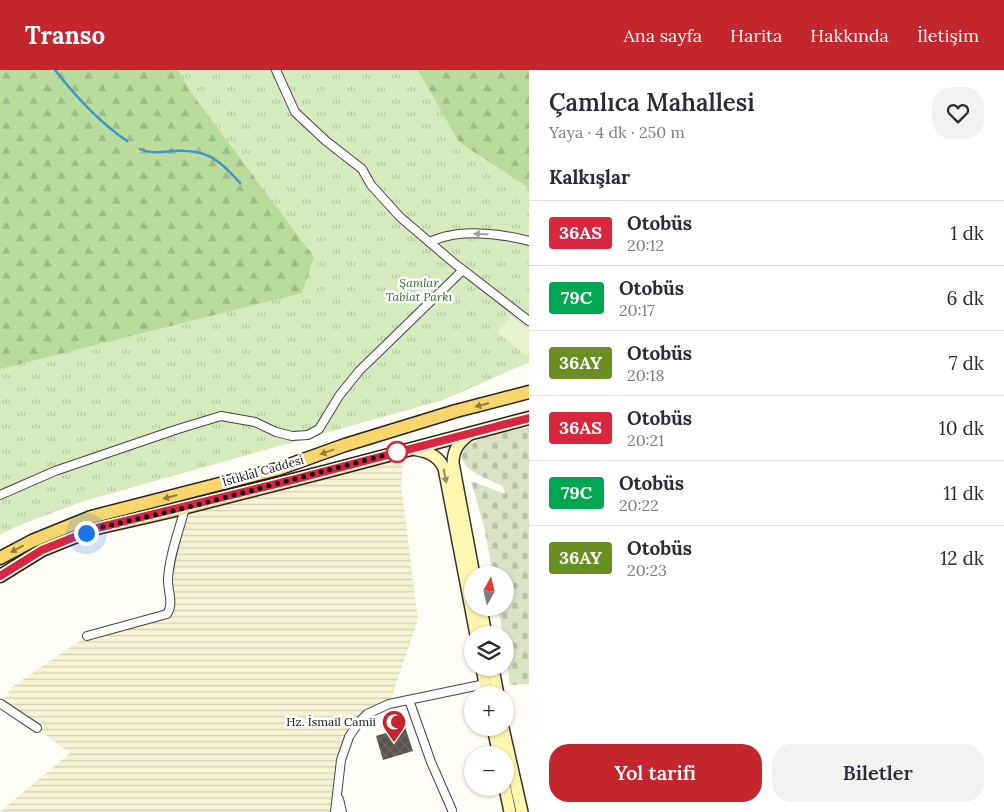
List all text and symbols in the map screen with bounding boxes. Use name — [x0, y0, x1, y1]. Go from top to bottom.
text: Transo — [25, 20, 105, 51]
text: Ana sayfa — [624, 24, 702, 47]
text: Harita — [730, 24, 782, 47]
text: Hakkında — [810, 24, 889, 47]
text: İletişim — [917, 24, 979, 47]
text: Çamlıca Mahallesi — [549, 87, 755, 118]
button: heart — [932, 87, 984, 139]
text: Yaya · 4 dk · 250 m — [549, 122, 685, 142]
text: Kalkışlar — [549, 165, 630, 189]
text: Otobüs — [627, 211, 692, 235]
text: 36AS — [559, 221, 602, 244]
text: 1 dk — [951, 221, 984, 245]
one-way arrow — [473, 230, 489, 238]
text: 20:12 — [627, 235, 664, 255]
park label: Şamlar Tabiat Parkı — [386, 275, 452, 304]
text: Otobüs — [619, 276, 684, 300]
text: 79C — [561, 286, 592, 309]
text: 6 dk — [946, 286, 984, 310]
text: 20:17 — [619, 300, 655, 320]
text: Otobüs — [627, 341, 692, 365]
text: 36AY — [559, 351, 602, 374]
text: 7 dk — [949, 351, 984, 375]
text: 20:18 — [627, 365, 664, 385]
one-way arrow — [474, 401, 489, 409]
text: Otobüs — [627, 406, 692, 430]
text: 36AS — [559, 416, 602, 439]
text: 10 dk — [939, 416, 984, 440]
text: 20:21 — [627, 430, 664, 450]
unlabelled marker — [386, 441, 408, 463]
one-way arrow — [319, 449, 334, 456]
street label: İstiklal Caddesi — [220, 452, 305, 489]
one-way arrow — [442, 468, 450, 484]
text: Otobüs — [619, 471, 684, 495]
text: 79C — [561, 481, 592, 504]
text: 11 dk — [944, 481, 984, 505]
one-way arrow — [163, 493, 178, 501]
text: 20:22 — [619, 495, 659, 515]
your location — [74, 521, 99, 546]
text: Otobüs — [627, 536, 692, 560]
one-way arrow — [10, 545, 25, 553]
text: 36AY — [559, 546, 602, 569]
text: 12 dk — [940, 546, 984, 570]
text: 20:23 — [627, 560, 667, 580]
north arrow — [464, 566, 514, 616]
map controls — [464, 566, 514, 796]
button: layers — [464, 626, 514, 676]
button: + — [464, 686, 514, 736]
mosque icon: Hz. İsmail Camii — [381, 709, 407, 743]
place label: Hz. İsmail Camii — [286, 714, 376, 729]
button: Yol tarifi — [549, 744, 762, 802]
button: Biletler — [772, 744, 984, 802]
button: − — [464, 746, 514, 796]

